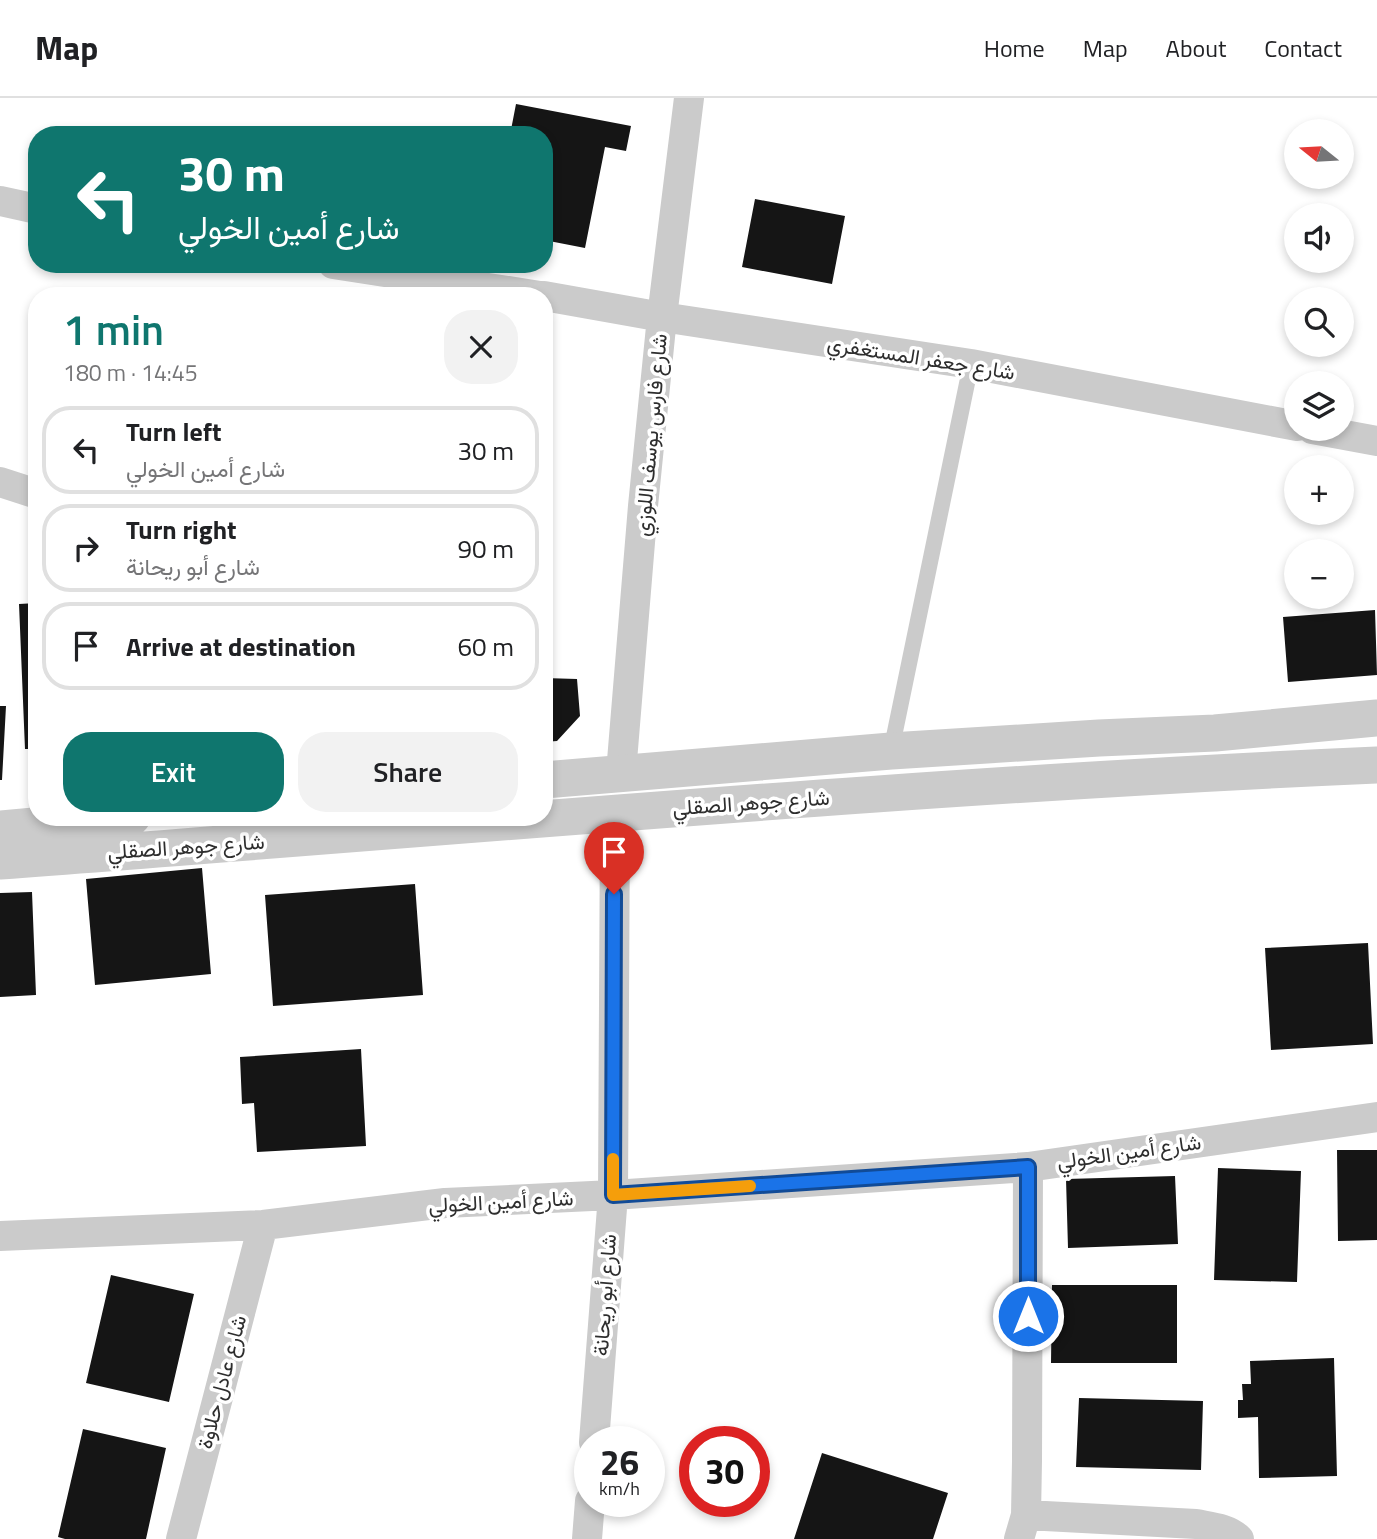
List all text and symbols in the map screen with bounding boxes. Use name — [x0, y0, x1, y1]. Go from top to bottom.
text: Map — [35, 23, 98, 73]
text: Home — [984, 30, 1045, 66]
text: Map — [1083, 30, 1128, 66]
text: About — [1166, 30, 1226, 66]
text: Contact — [1264, 30, 1342, 66]
north arrow — [1284, 119, 1354, 189]
map controls — [1284, 119, 1354, 609]
text: 30 m — [178, 135, 285, 210]
icon: left — [63, 154, 154, 245]
text: شارع أمين الخولي — [178, 203, 399, 251]
button: sound — [1284, 203, 1354, 273]
button: search — [1284, 287, 1354, 357]
text: 1 min — [63, 297, 164, 361]
button: close — [444, 310, 518, 384]
street label: شارع جعفر المستغفري — [825, 326, 1017, 390]
street label: شارع فارس يوسف اللوزي — [625, 332, 677, 538]
text: 180 m · 14:45 — [63, 355, 198, 390]
button: layers — [1284, 371, 1354, 441]
text: Turn left — [126, 412, 221, 451]
icon: left — [67, 431, 105, 469]
text: 30 m — [457, 431, 514, 470]
text: شارع أمين الخولي — [126, 451, 285, 486]
button: + — [1284, 455, 1354, 525]
text: Turn right — [126, 510, 237, 549]
icon: right — [67, 529, 105, 567]
text: 90 m — [457, 529, 514, 568]
button: − — [1284, 539, 1354, 609]
text: شارع أبو ريحانة — [126, 549, 260, 584]
icon: arrive — [67, 627, 105, 665]
text: Arrive at destination — [126, 627, 356, 666]
text: 60 m — [457, 627, 514, 666]
button: Exit — [63, 732, 284, 812]
button: Share — [298, 732, 518, 812]
street label: شارع جوهر الصقلي — [671, 781, 831, 825]
pin — [584, 822, 644, 894]
street label: شارع جوهر الصقلي — [106, 825, 266, 869]
icon: arrive — [595, 833, 633, 871]
street label: شارع أمين الخولي — [1055, 1125, 1203, 1179]
street label: شارع أمين الخولي — [428, 1181, 574, 1223]
street label: شارع أبو ريحانة — [584, 1233, 624, 1357]
position arrow — [991, 1279, 1065, 1353]
street label: شارع عادل حلاوة — [188, 1311, 254, 1452]
speed limit sign: 30 — [679, 1426, 770, 1517]
text: 26 — [600, 1435, 639, 1489]
text: km/h — [599, 1475, 640, 1502]

